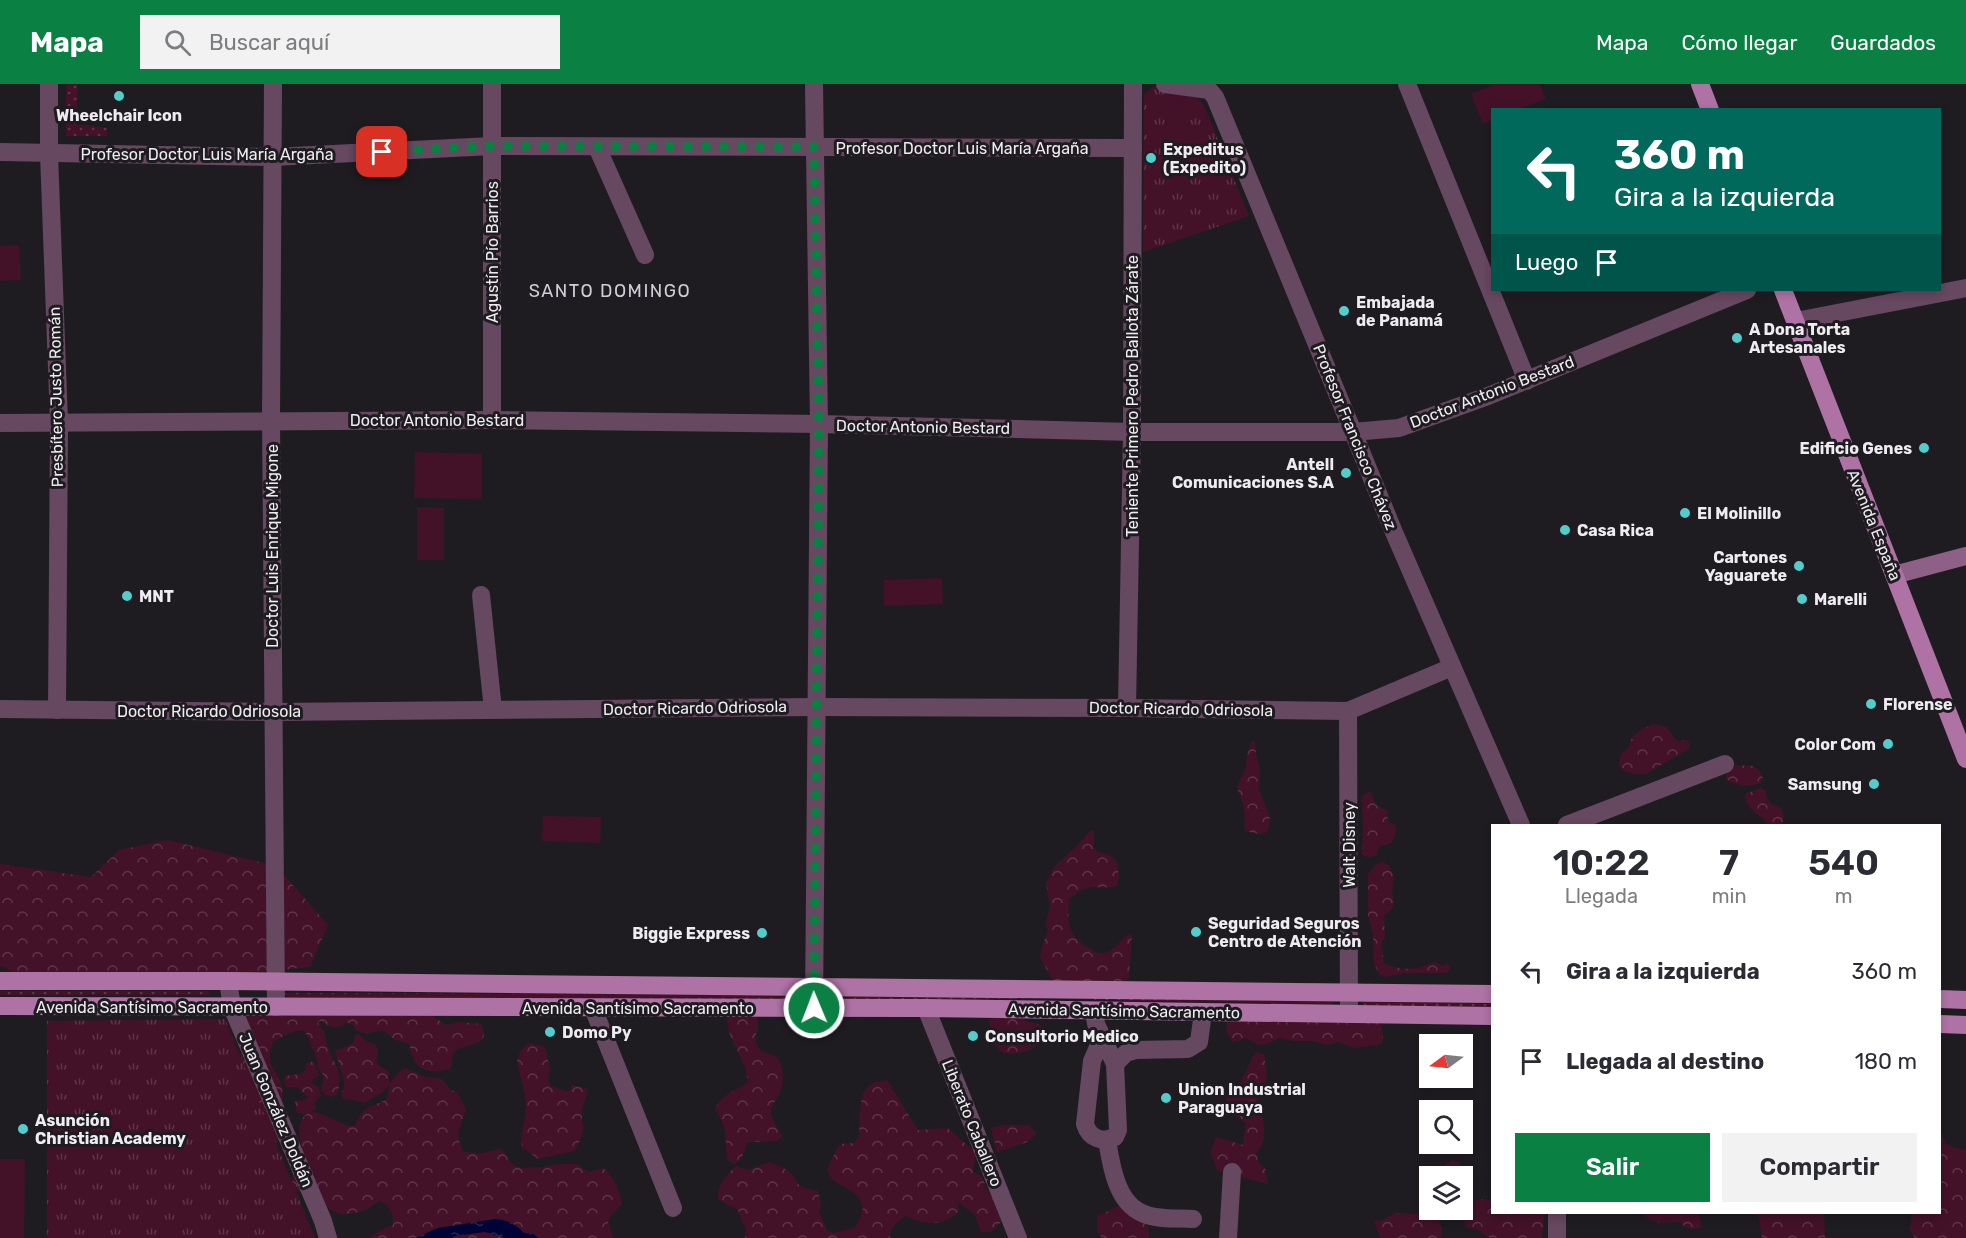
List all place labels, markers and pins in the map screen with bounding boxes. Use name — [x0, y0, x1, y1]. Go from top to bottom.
marker: Wheelchair Icon — [112, 89, 126, 103]
place label: Wheelchair Icon — [56, 106, 182, 125]
pin — [356, 126, 407, 177]
place label: Expeditus (Expedito) — [1163, 140, 1246, 177]
marker: Expeditus (Expedito) — [1144, 151, 1158, 165]
place label: Embajada de Panamá — [1356, 293, 1443, 330]
marker: Embajada de Panamá — [1337, 304, 1351, 318]
place label: A Dona Torta Artesanales — [1749, 320, 1850, 357]
marker: A Dona Torta Artesanales — [1730, 331, 1744, 345]
place label: Edificio Genes — [1799, 439, 1912, 458]
marker: Edificio Genes — [1917, 441, 1931, 455]
place label: Antell Comunicaciones S.A — [1172, 455, 1335, 492]
marker: Antell Comunicaciones S.A — [1339, 466, 1353, 480]
place label: El Molinillo — [1697, 504, 1781, 523]
marker: El Molinillo — [1678, 506, 1692, 520]
place label: Casa Rica — [1577, 521, 1654, 540]
marker: Casa Rica — [1558, 523, 1572, 537]
place label: Cartones Yaguarete — [1705, 548, 1787, 585]
marker: Cartones Yaguarete — [1792, 559, 1806, 573]
place label: MNT — [139, 587, 174, 606]
marker: MNT — [120, 589, 134, 603]
place label: Marelli — [1814, 590, 1867, 609]
marker: Marelli — [1795, 592, 1809, 606]
place label: Florense — [1883, 695, 1953, 714]
marker: Florense — [1864, 697, 1878, 711]
place label: Color Com — [1795, 735, 1876, 754]
marker: Color Com — [1881, 737, 1895, 751]
place label: Samsung — [1788, 775, 1862, 794]
marker: Samsung — [1867, 777, 1881, 791]
place label: Seguridad Seguros Centro de Atención — [1208, 914, 1362, 951]
place label: Biggie Express — [632, 924, 750, 943]
marker: Seguridad Seguros Centro de Atención — [1189, 925, 1203, 939]
marker: Biggie Express — [755, 926, 769, 940]
place label: Domo Py — [562, 1023, 632, 1042]
marker: Domo Py — [543, 1025, 557, 1039]
place label: Consultorio Medico — [985, 1027, 1139, 1046]
marker: Consultorio Medico — [966, 1029, 980, 1043]
place label: Union Industrial Paraguaya — [1178, 1080, 1306, 1117]
marker: Union Industrial Paraguaya — [1159, 1091, 1173, 1105]
place label: Asunción Christian Academy — [35, 1111, 186, 1148]
marker: Asunción Christian Academy — [16, 1122, 30, 1136]

